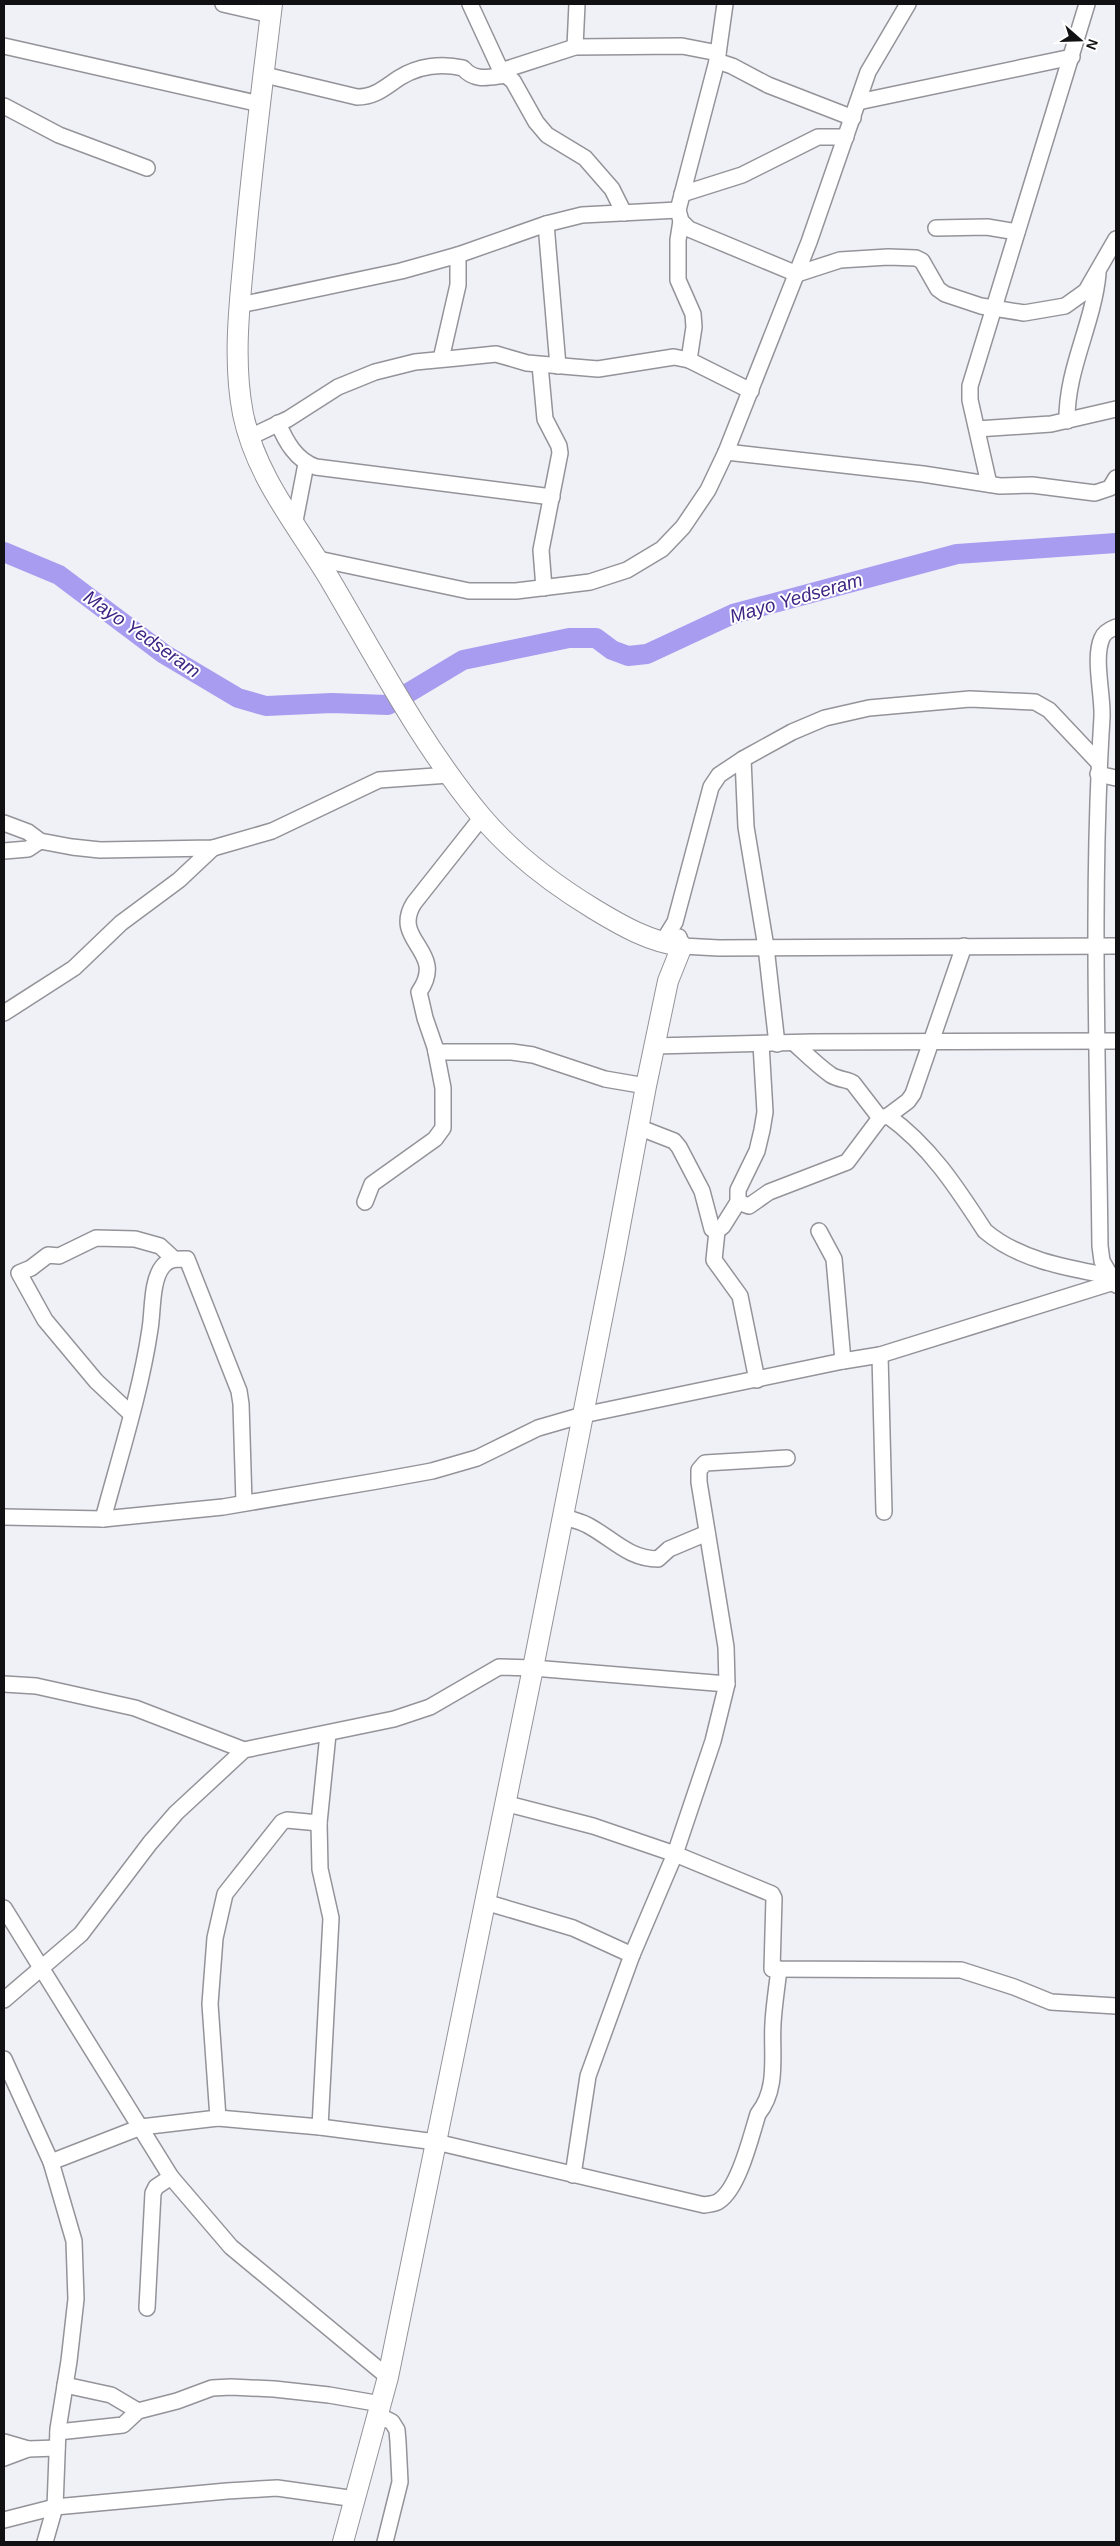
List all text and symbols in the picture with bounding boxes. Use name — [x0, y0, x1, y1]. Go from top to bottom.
north arrow — [1055, 15, 1105, 65]
text: N — [1083, 37, 1101, 52]
water label: Mayo Yedseram — [727, 569, 865, 627]
water label: Mayo Yedseram — [80, 586, 204, 682]

